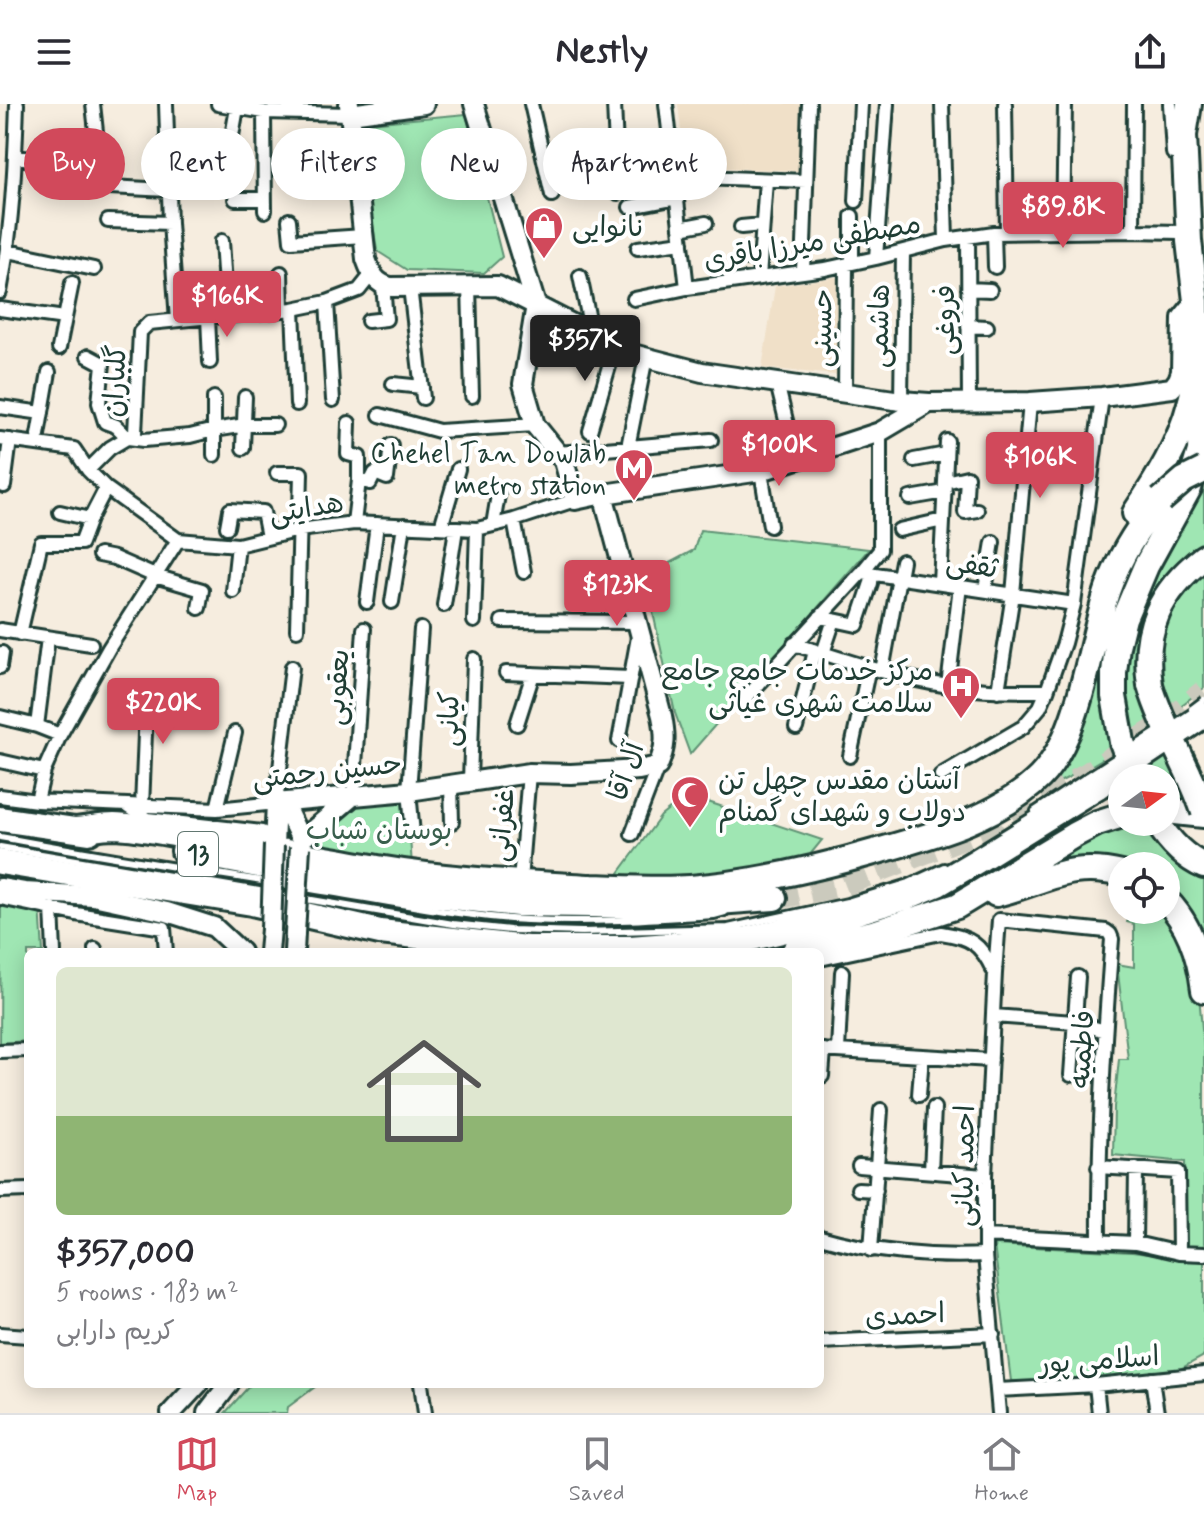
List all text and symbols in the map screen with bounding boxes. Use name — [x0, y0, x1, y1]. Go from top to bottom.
text: Nestly — [556, 29, 648, 76]
icon: menu — [32, 30, 76, 74]
icon: share — [1128, 30, 1172, 74]
chip: Buy — [24, 128, 125, 200]
chip: Rent — [141, 128, 255, 200]
chip: Filters — [271, 128, 405, 200]
chip: New — [421, 128, 527, 200]
chip: Apartment — [543, 128, 727, 200]
pin: $89.8K — [998, 182, 1128, 250]
text: $89.8K — [1021, 191, 1105, 225]
shop icon: نانوایی — [523, 205, 565, 260]
street label: مصطفی میرزا باقری — [701, 206, 924, 281]
place label: نانوایی — [572, 210, 645, 247]
pin: $166K — [171, 271, 283, 339]
text: $166K — [191, 280, 263, 314]
street label: هاشمی — [861, 284, 900, 368]
street label: فروغی — [928, 285, 965, 355]
street label: حسینی — [804, 288, 843, 368]
pin: $357K — [529, 315, 641, 383]
text: $357K — [548, 324, 622, 358]
street label: گلباران — [96, 344, 137, 418]
pin: $100K — [723, 420, 835, 488]
text: $100K — [741, 429, 817, 463]
pin: $106K — [984, 432, 1096, 500]
place label: Chehel Tan Dowlab metro station — [370, 436, 606, 505]
text: $106K — [1004, 441, 1076, 475]
metro station icon: Chehel Tan Dowlab metro station — [613, 447, 655, 502]
street label: هدایتی — [266, 485, 346, 534]
street label: ثقفی — [943, 545, 1001, 589]
pin: $123K — [561, 560, 673, 628]
text: $123K — [582, 569, 652, 603]
street label: یعقوبی — [317, 648, 360, 727]
place label: مرکز خدمات جامع جامع سلامت شهری غیاثی — [661, 654, 933, 723]
hospital icon: مرکز خدمات جامع جامع سلامت شهری غیاثی — [940, 665, 982, 720]
pin: $220K — [107, 678, 219, 746]
text: $220K — [125, 687, 201, 721]
street label: کیانی — [432, 691, 469, 747]
street label: آل آقا — [600, 737, 655, 806]
street label: حسین رحمتی — [251, 746, 404, 799]
place label: آستان مقدس چهل تن دولاب و شهدای گمنام — [718, 763, 966, 833]
north arrow — [1108, 764, 1180, 836]
map controls — [1108, 764, 1180, 924]
mosque icon: آستان مقدس چهل تن دولاب و شهدای گمنام — [669, 774, 711, 829]
street label: غفرانی — [482, 787, 525, 863]
park label: بوستان شباب — [306, 813, 452, 850]
road number: 13 — [178, 832, 218, 876]
button: locate — [1108, 852, 1180, 924]
street label: فاطمیه — [1062, 1009, 1105, 1089]
icon: home — [352, 1019, 496, 1163]
street label: احمد کیانی — [946, 1105, 985, 1227]
text: $357,000 — [56, 1231, 195, 1276]
text: 5 rooms · 183 m² — [56, 1276, 239, 1310]
street label: احمدی — [864, 1296, 946, 1337]
text: کریم دارابی — [56, 1315, 175, 1349]
street label: اسلامی پور — [1036, 1339, 1161, 1384]
tab: Map — [175, 1432, 219, 1508]
tab: Saved — [569, 1432, 624, 1508]
tab: Home — [974, 1432, 1029, 1508]

